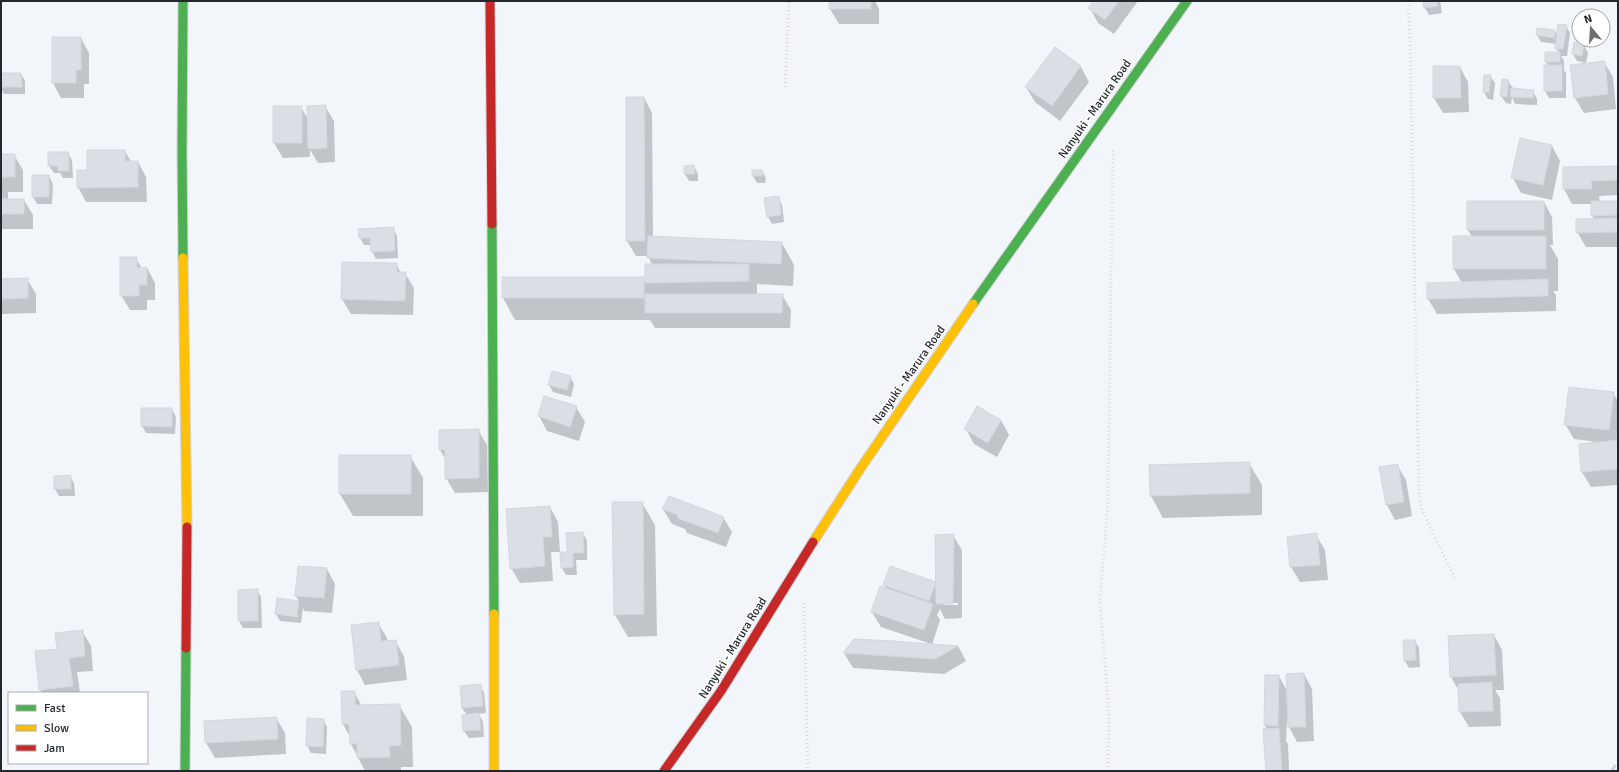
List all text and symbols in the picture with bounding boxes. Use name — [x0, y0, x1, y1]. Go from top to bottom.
north arrow — [1571, 8, 1611, 48]
text: N — [1582, 12, 1594, 26]
street label: Nanyuki - Marura Road — [1055, 57, 1135, 161]
street label: Nanyuki - Marura Road — [869, 323, 949, 427]
street label: Nanyuki - Marura Road — [696, 594, 770, 702]
legend — [8, 692, 148, 764]
text: Fast — [44, 701, 65, 716]
text: Slow — [44, 721, 69, 736]
text: Jam — [44, 741, 65, 756]

